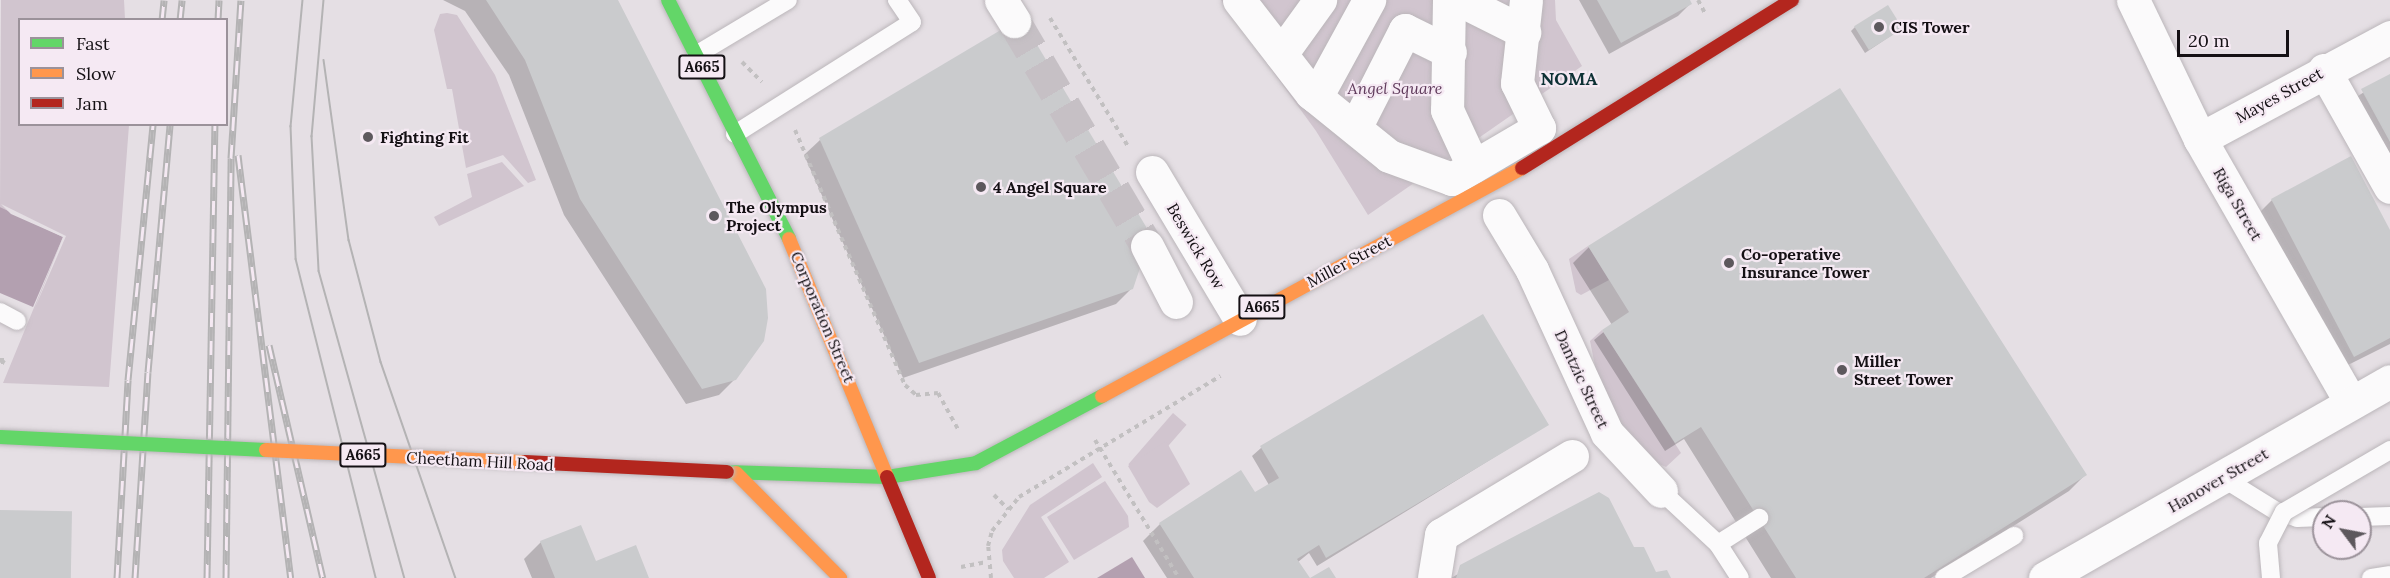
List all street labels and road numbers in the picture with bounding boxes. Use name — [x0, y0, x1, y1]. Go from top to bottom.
road number: A665 — [678, 55, 726, 79]
street label: Mayes Street — [2232, 63, 2326, 127]
street label: Riga Street — [2209, 164, 2267, 244]
street label: Beswick Row — [1163, 200, 1229, 292]
street label: Miller Street — [1303, 231, 1395, 291]
street label: Corporation Street — [787, 249, 859, 385]
road number: A665 — [1238, 295, 1286, 319]
street label: Dantzic Street — [1551, 327, 1613, 431]
road number: A665 — [339, 443, 387, 467]
street label: Hanover Street — [2164, 443, 2272, 517]
street label: Cheetham Hill Road — [406, 448, 554, 474]

